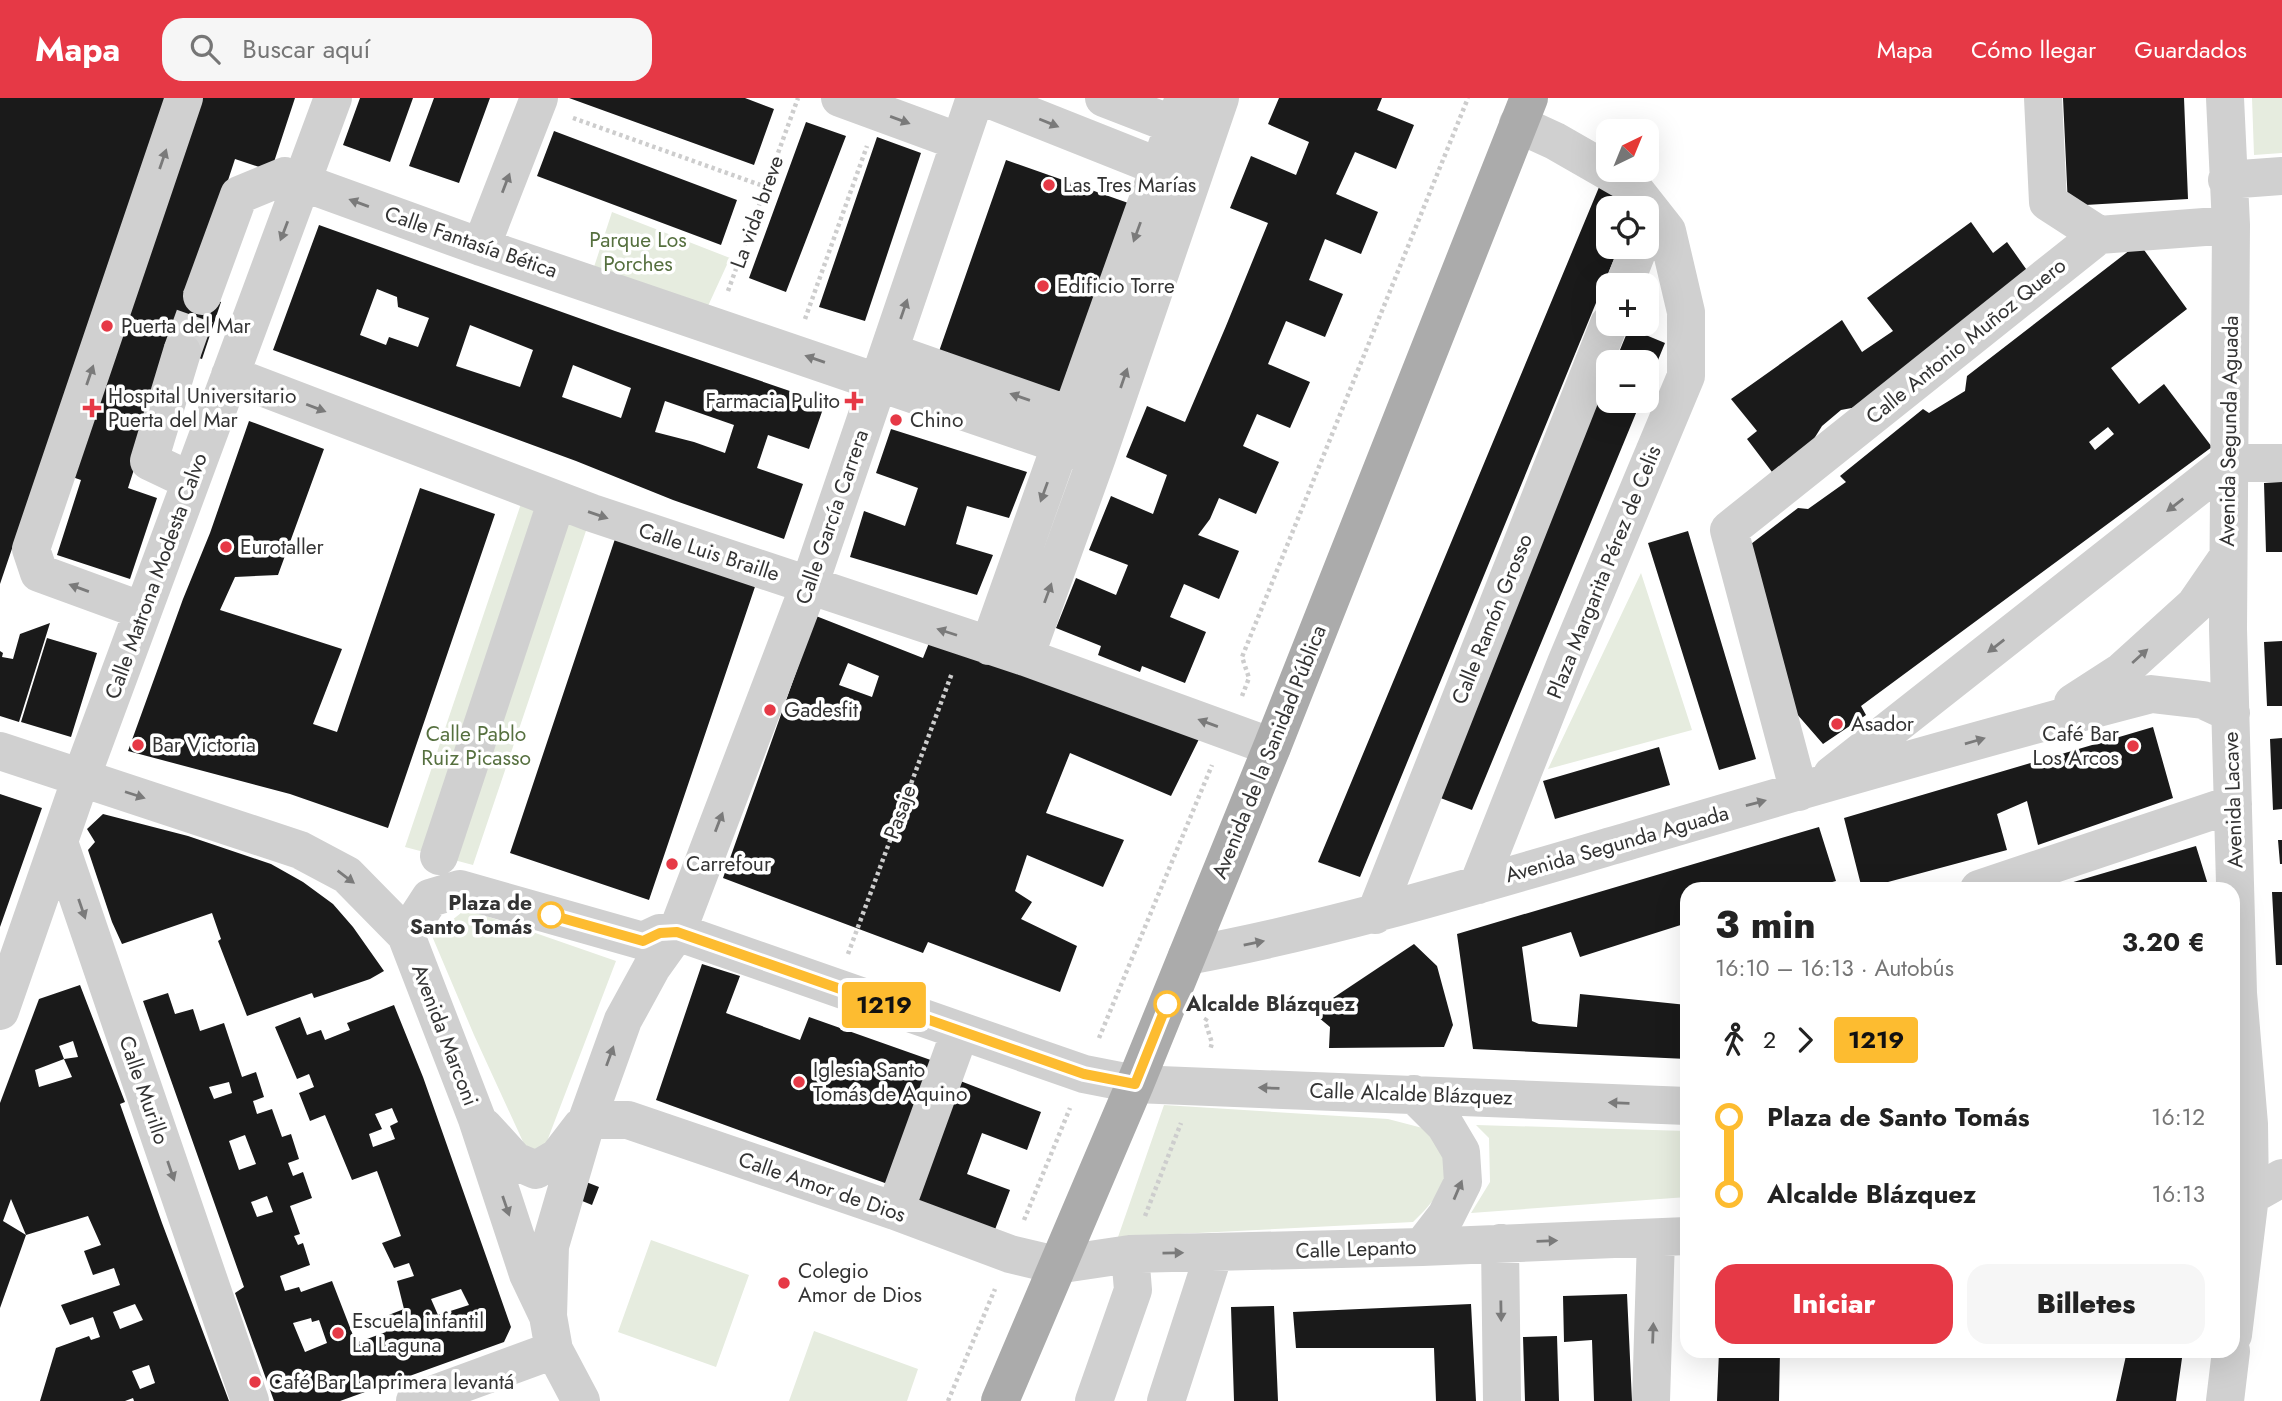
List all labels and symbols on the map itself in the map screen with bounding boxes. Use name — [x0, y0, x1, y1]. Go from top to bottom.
one-way arrow — [890, 115, 911, 126]
one-way arrow — [1039, 118, 1060, 129]
north arrow — [1596, 119, 1659, 182]
one-way arrow — [158, 149, 169, 170]
street label: La vida breve — [723, 151, 791, 273]
place label: Las Tres Marías — [1063, 170, 1196, 200]
one-way arrow — [501, 173, 512, 194]
marker: Las Tres Marías — [1041, 177, 1057, 193]
one-way arrow — [348, 197, 369, 208]
street label: Calle Fantasía Bética — [381, 198, 561, 286]
one-way arrow — [278, 221, 289, 242]
one-way arrow — [1131, 221, 1142, 242]
park label: Parque Los Porches — [589, 225, 687, 279]
street label: Calle Antonio Muñoz Quero — [1859, 251, 2073, 431]
place label: Edificio Torre — [1057, 271, 1175, 301]
marker: Edificio Torre — [1035, 278, 1051, 294]
one-way arrow — [899, 298, 910, 319]
place label: Puerta del Mar — [121, 311, 252, 341]
street label: Avenida Segunda Aguada — [2212, 315, 2246, 547]
marker: Puerta del Mar — [99, 318, 115, 334]
one-way arrow — [804, 353, 825, 364]
one-way arrow — [85, 364, 96, 385]
one-way arrow — [1119, 368, 1130, 389]
place label: Hospital Universitario Puerta del Mar — [108, 381, 296, 435]
place label: Farmacia Pulito — [706, 386, 840, 416]
one-way arrow — [1009, 391, 1030, 402]
marker: Farmacia Pulito — [846, 393, 862, 409]
marker: Hospital Universitario Puerta del Mar — [82, 398, 102, 418]
one-way arrow — [306, 403, 327, 414]
place label: Chino — [910, 405, 963, 435]
marker: Chino — [888, 412, 904, 428]
street label: Calle García Carrera — [788, 426, 876, 608]
street label: Plaza Margarita Pérez de Celis — [1539, 441, 1669, 703]
street label: Calle Matrona Modesta Calvo — [97, 449, 215, 703]
one-way arrow — [1038, 481, 1049, 502]
one-way arrow — [2166, 498, 2184, 513]
one-way arrow — [587, 510, 608, 521]
street label: Calle Luis Braille — [635, 515, 783, 589]
street label: Calle Ramón Grosso — [1444, 529, 1540, 709]
place label: Eurotaller — [240, 532, 325, 562]
marker: Eurotaller — [218, 539, 234, 555]
one-way arrow — [68, 582, 89, 593]
one-way arrow — [1043, 582, 1054, 603]
street label: Avenida de la Sanidad Pública — [1204, 621, 1334, 883]
one-way arrow — [936, 626, 957, 637]
one-way arrow — [1987, 639, 2005, 653]
one-way arrow — [2131, 648, 2148, 664]
place label: Gadesfit — [784, 695, 858, 725]
marker: Gadesfit — [762, 702, 778, 718]
place label: Asador — [1851, 709, 1915, 739]
marker: Asador — [1829, 716, 1845, 732]
one-way arrow — [1197, 717, 1218, 728]
park label: Calle Pablo Ruiz Picasso — [421, 719, 531, 773]
place label: Café Bar Los Arcos — [2033, 719, 2120, 773]
place label: Bar Victoria — [152, 730, 256, 760]
street label: Avenida Lacave — [2216, 731, 2250, 869]
one-way arrow — [1965, 736, 1986, 746]
marker: Bar Victoria — [130, 737, 146, 753]
marker: Café Bar Los Arcos — [2125, 738, 2141, 754]
street label: Pasaje — [876, 781, 924, 843]
one-way arrow — [124, 791, 145, 801]
one-way arrow — [1746, 797, 1768, 808]
street label: Avenida Segunda Aguada — [1502, 798, 1732, 890]
one-way arrow — [713, 811, 724, 832]
place label: Carrefour — [686, 849, 772, 879]
marker: Carrefour — [664, 856, 680, 872]
one-way arrow — [337, 869, 355, 883]
place label: Plaza de Santo Tomás — [410, 888, 532, 942]
one-way arrow — [77, 899, 88, 920]
marker: Plaza de Santo Tomás — [538, 902, 564, 928]
one-way arrow — [1243, 938, 1265, 949]
street label: Avenida Marconi — [404, 960, 486, 1110]
line badge: 1219 — [835, 982, 933, 1028]
place label: Alcalde Blázquez — [1185, 989, 1355, 1019]
marker: Alcalde Blázquez — [1154, 991, 1180, 1017]
street label: Calle Murillo — [111, 1032, 177, 1148]
one-way arrow — [605, 1045, 616, 1066]
place label: Iglesia Santo Tomás de Aquino — [813, 1055, 967, 1109]
marker: Iglesia Santo Tomás de Aquino — [791, 1074, 807, 1090]
street label: Calle Alcalde Blázquez — [1309, 1075, 1513, 1113]
one-way arrow — [1258, 1083, 1280, 1094]
one-way arrow — [1608, 1097, 1630, 1108]
street label: Calle Amor de Dios — [734, 1144, 910, 1230]
one-way arrow — [166, 1160, 177, 1181]
one-way arrow — [1453, 1179, 1464, 1200]
one-way arrow — [501, 1196, 511, 1217]
street label: Calle Lepanto — [1295, 1232, 1417, 1266]
one-way arrow — [1536, 1236, 1558, 1247]
one-way arrow — [1162, 1247, 1184, 1259]
place label: Colegio Amor de Dios — [798, 1256, 922, 1310]
marker: Colegio Amor de Dios — [776, 1275, 792, 1291]
one-way arrow — [1495, 1300, 1507, 1322]
place label: Escuela infantil La Laguna — [352, 1306, 484, 1360]
one-way arrow — [1647, 1322, 1658, 1344]
marker: Escuela infantil La Laguna — [330, 1325, 346, 1341]
place label: Café Bar La primera levantá — [269, 1367, 514, 1397]
marker: Café Bar La primera levantá — [247, 1374, 263, 1390]

